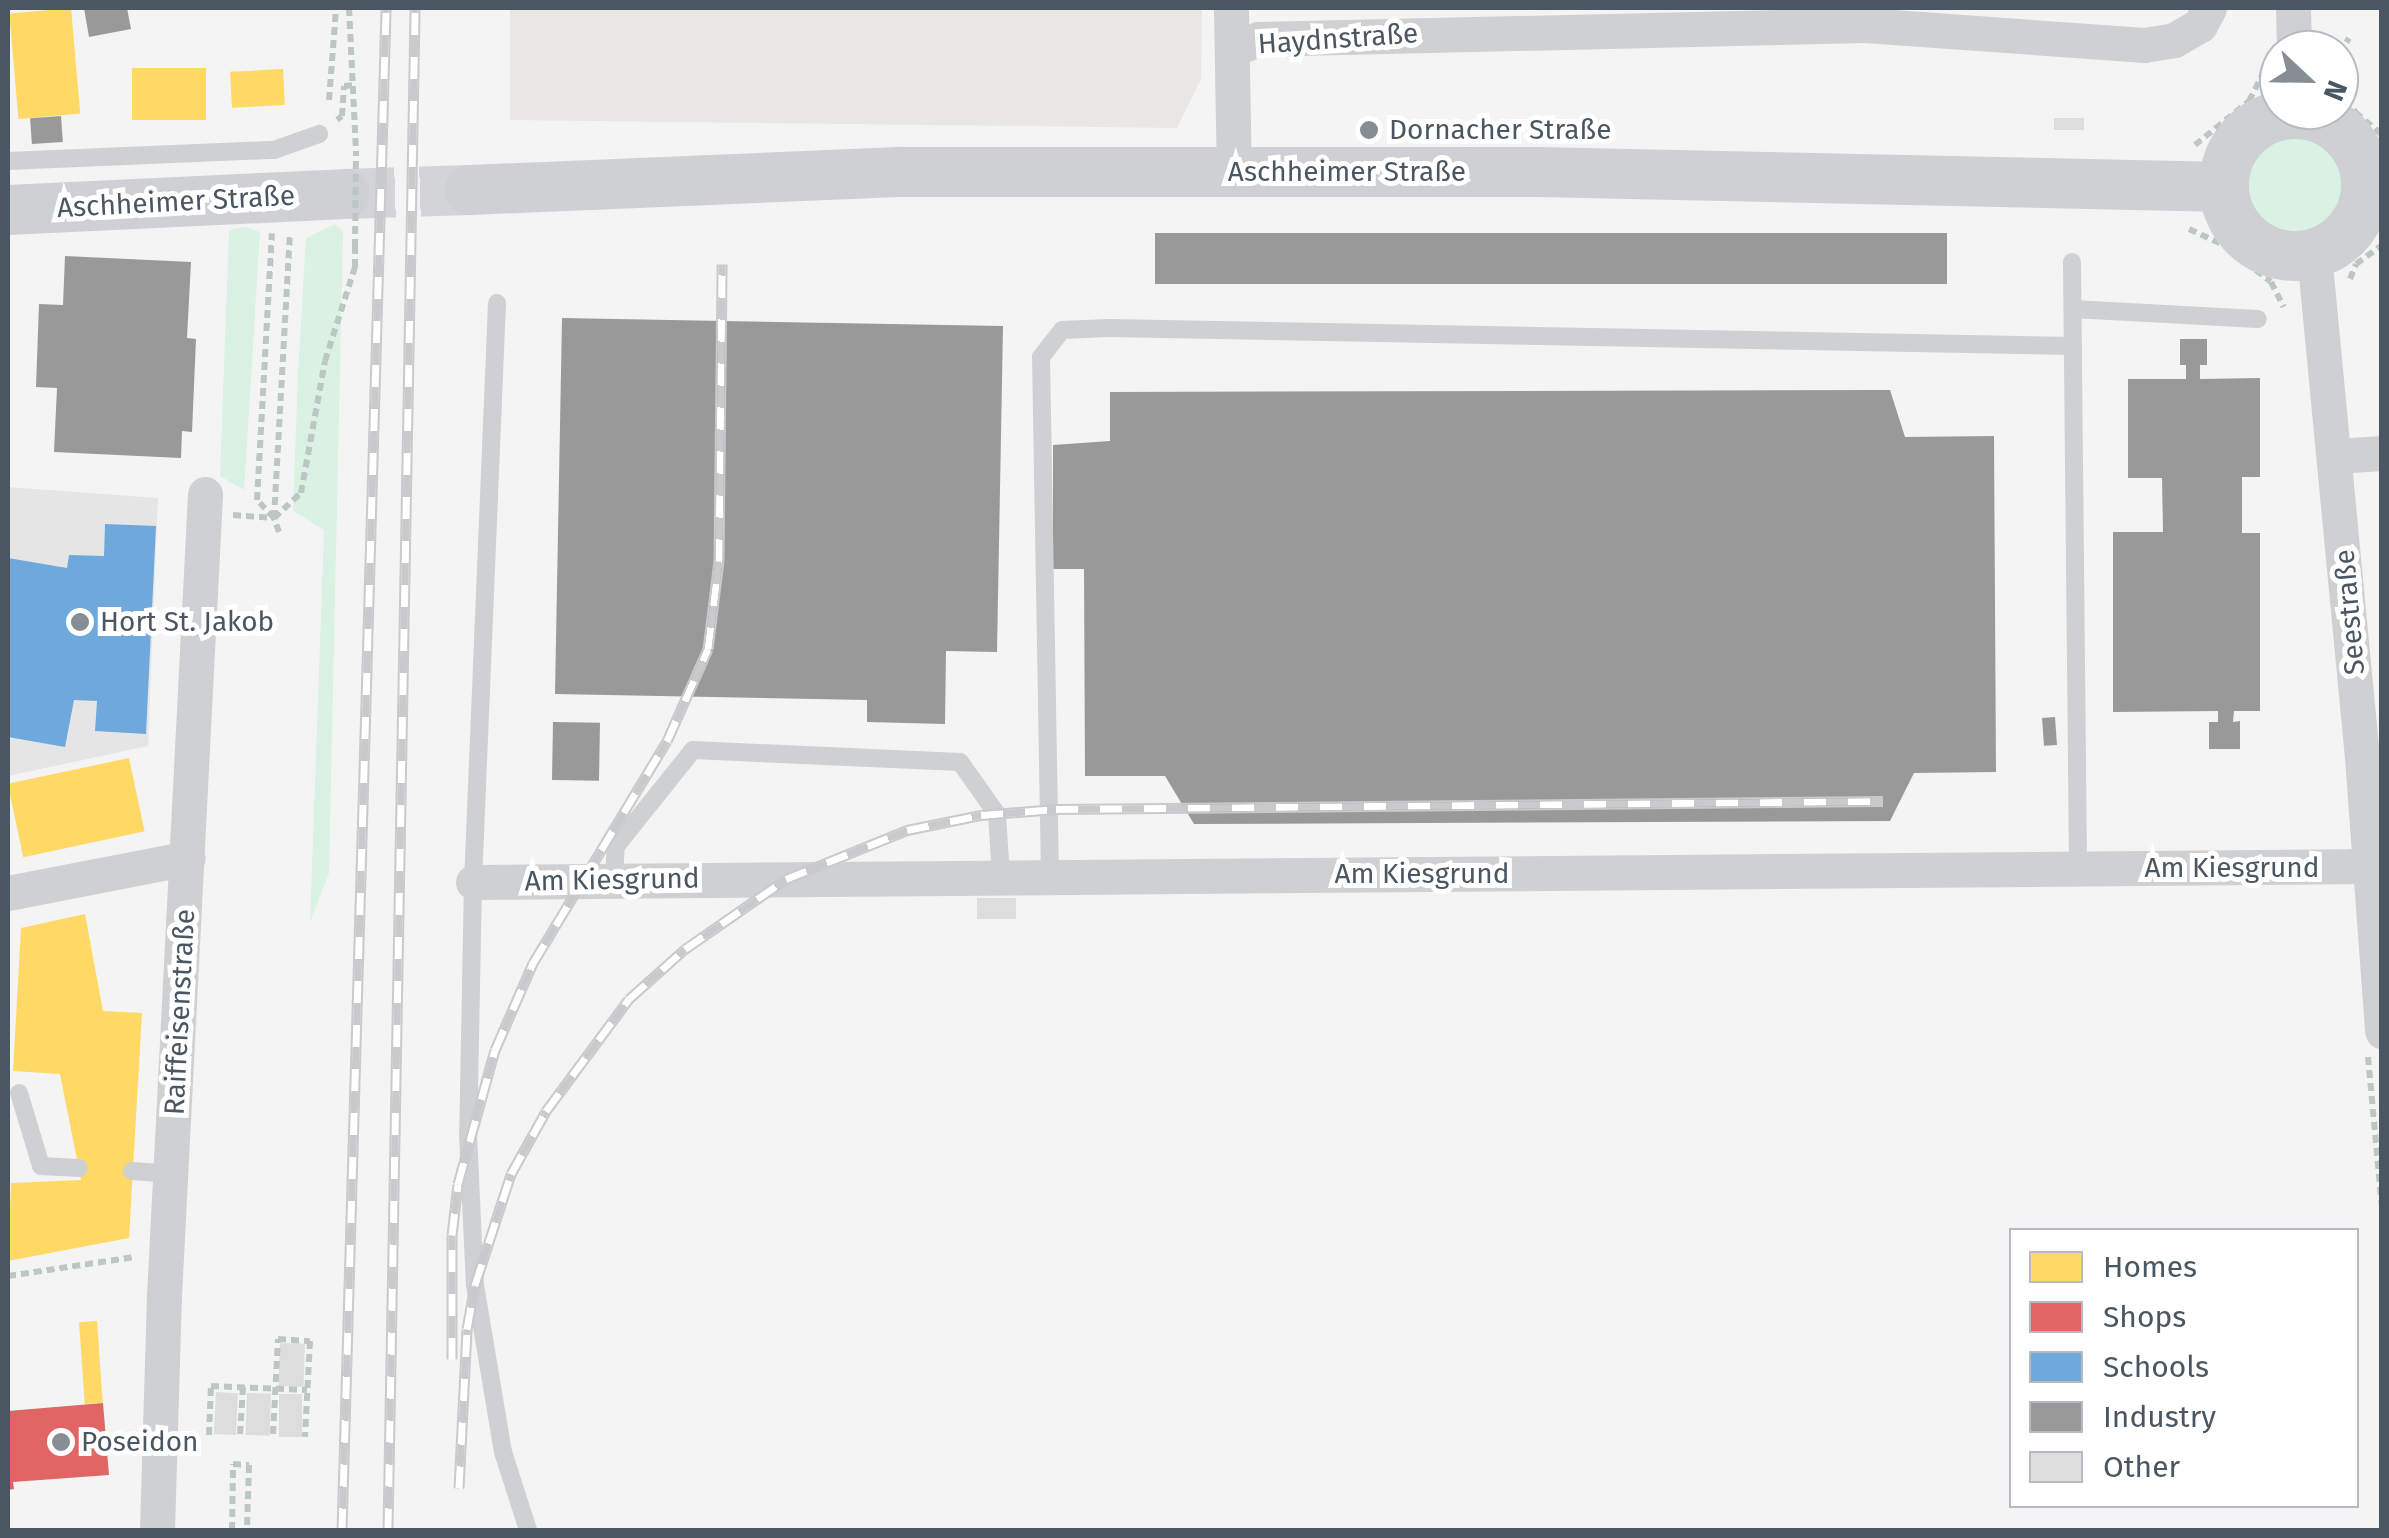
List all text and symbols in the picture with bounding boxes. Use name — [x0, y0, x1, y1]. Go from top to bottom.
street label: Haydnstraße — [1257, 17, 1419, 61]
north arrow — [2259, 30, 2359, 130]
text: N — [2317, 76, 2354, 105]
place label: Dornacher Straße — [1389, 113, 1611, 147]
marker: Dornacher Straße — [1358, 119, 1380, 141]
street label: Aschheimer Straße — [1228, 155, 1466, 189]
street label: Aschheimer Straße — [56, 179, 296, 225]
street label: Seestraße — [2328, 548, 2372, 676]
place label: Hort St. Jakob — [100, 605, 274, 639]
marker: Hort St. Jakob — [69, 611, 91, 633]
street label: Am Kiesgrund — [2145, 851, 2319, 885]
street label: Am Kiesgrund — [1335, 857, 1509, 891]
street label: Am Kiesgrund — [524, 862, 700, 898]
street label: Raiffeisenstraße — [158, 908, 202, 1116]
legend — [2009, 1228, 2359, 1508]
text: Homes — [2103, 1249, 2197, 1285]
text: Shops — [2103, 1299, 2186, 1335]
text: Schools — [2103, 1349, 2209, 1385]
text: Industry — [2103, 1399, 2216, 1435]
place label: Poseidon — [81, 1425, 199, 1459]
marker: Poseidon — [50, 1431, 72, 1453]
text: Other — [2103, 1449, 2180, 1485]

